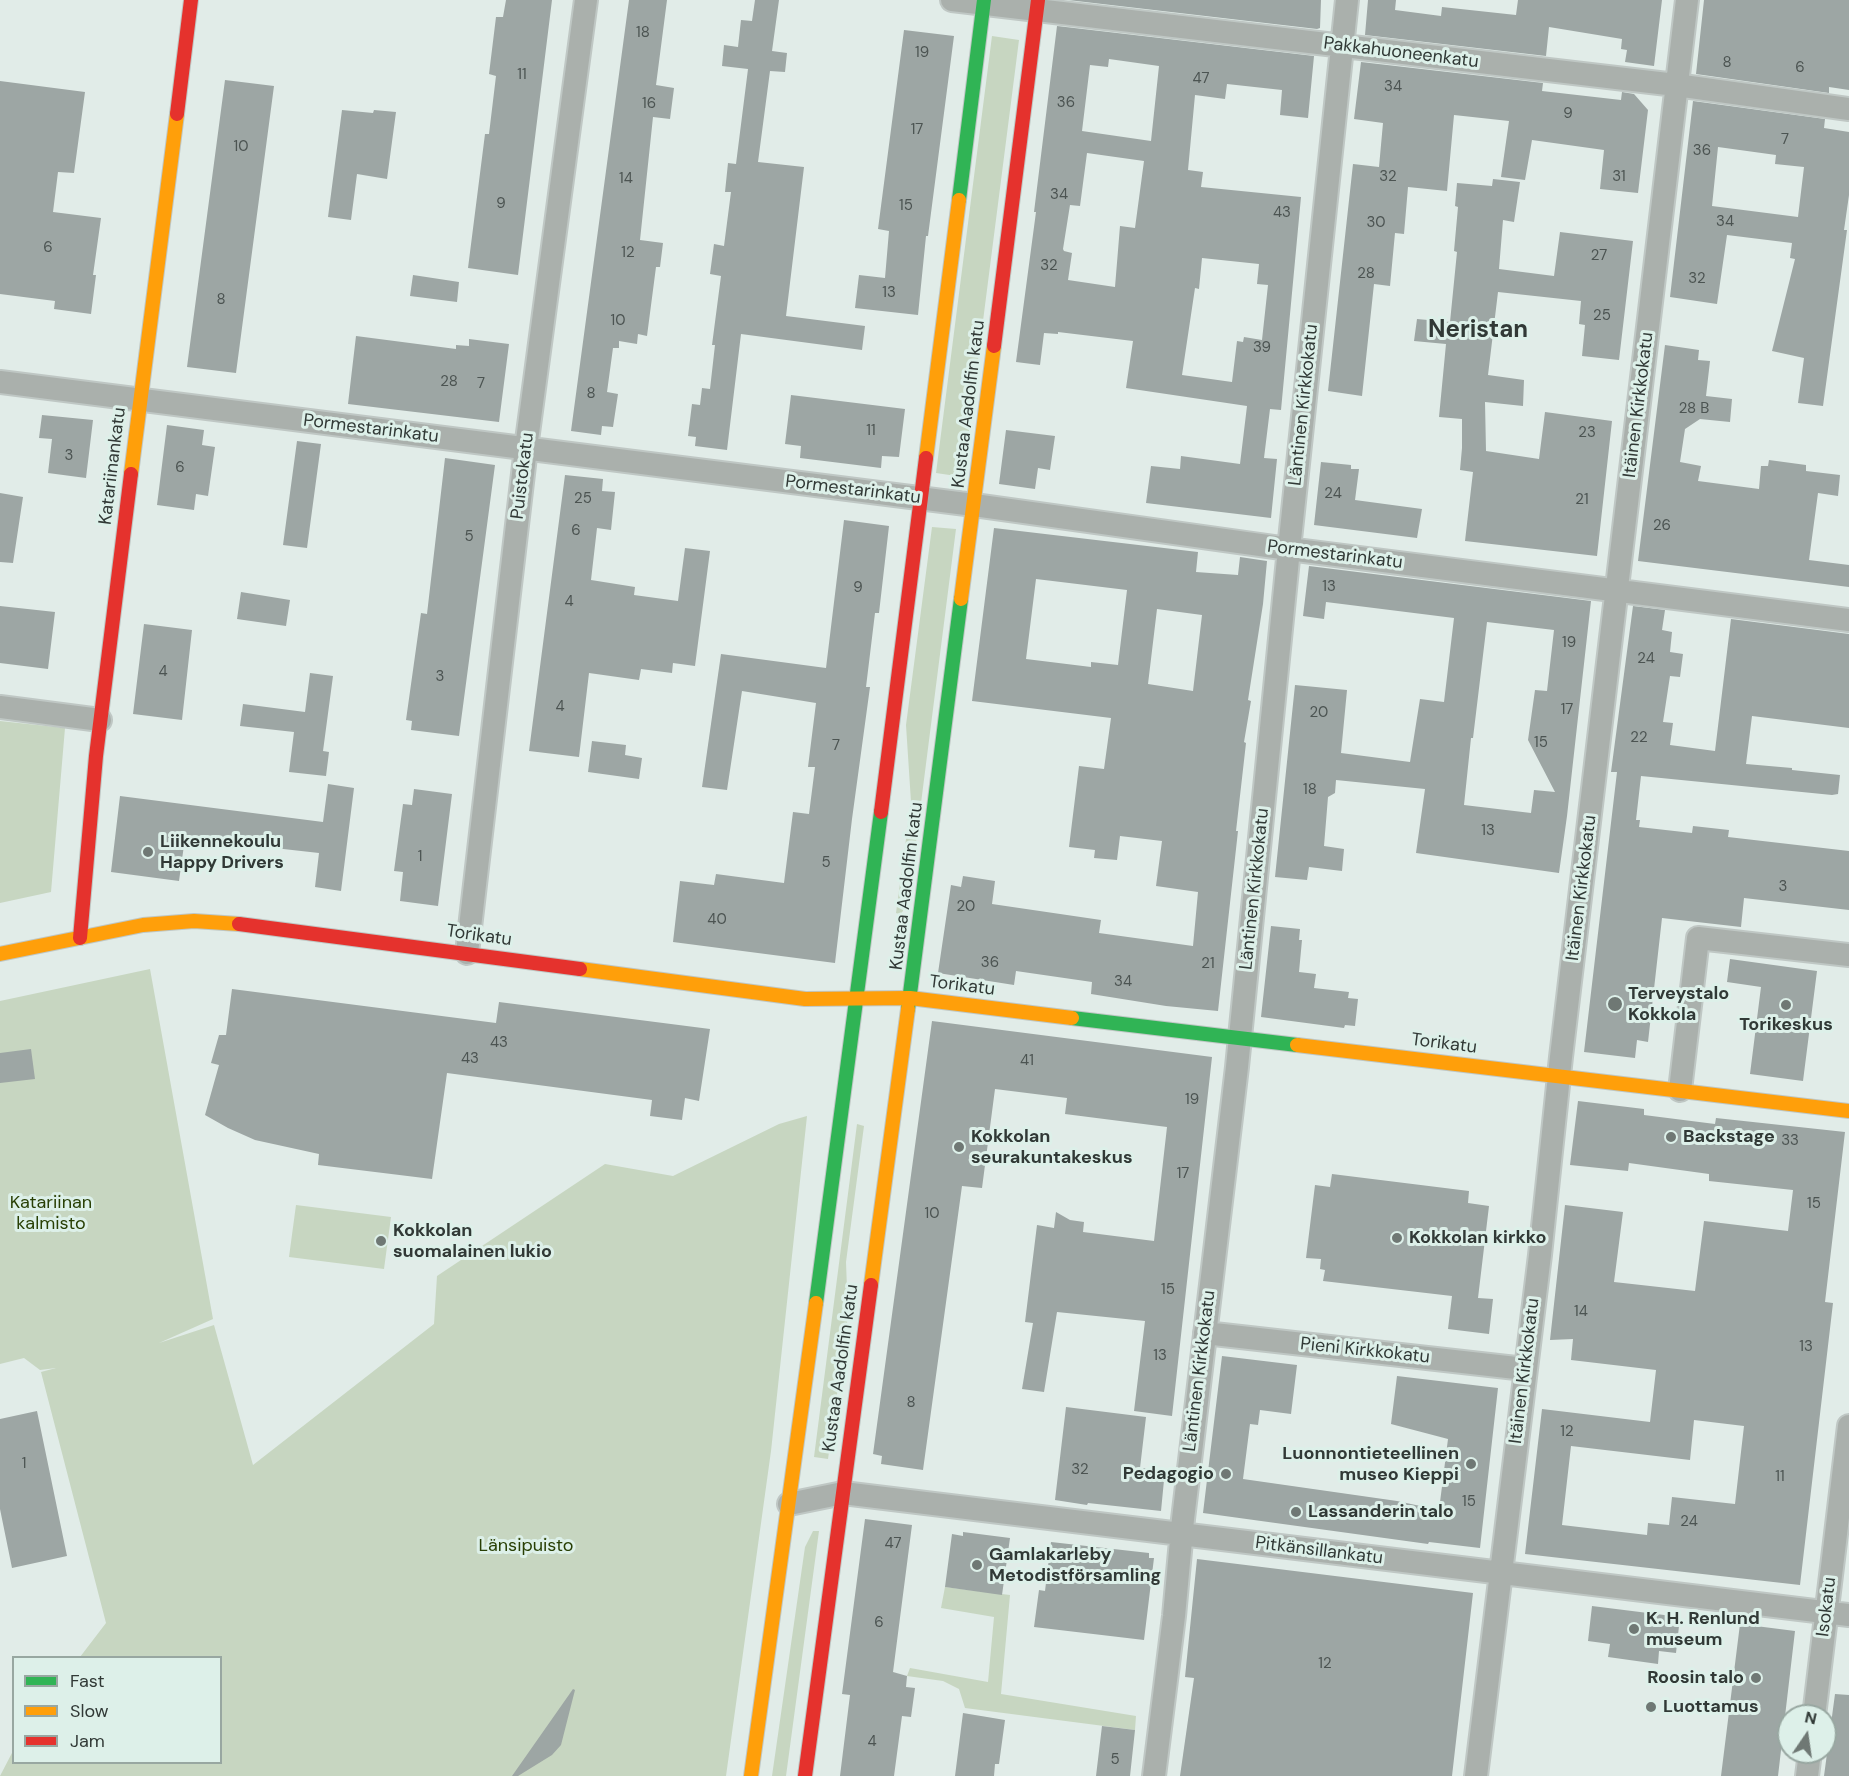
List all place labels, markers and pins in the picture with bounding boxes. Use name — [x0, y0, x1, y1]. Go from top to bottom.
place label: Liikennekoulu Happy Drivers — [160, 831, 284, 874]
marker: Liikennekoulu Happy Drivers — [141, 845, 155, 859]
place label: Terveystalo Kokkola — [1628, 983, 1729, 1026]
marker: Terveystalo Kokkola — [1606, 995, 1624, 1013]
marker: Torikeskus — [1779, 998, 1793, 1012]
place label: Torikeskus — [1739, 1014, 1833, 1036]
place label: Kokkolan seurakuntakeskus — [971, 1126, 1132, 1168]
place label: Backstage — [1683, 1126, 1775, 1148]
marker: Backstage — [1664, 1130, 1678, 1144]
marker: Kokkolan seurakuntakeskus — [952, 1140, 966, 1154]
place label: Kokkolan suomalainen lukio — [393, 1220, 552, 1262]
place label: Kokkolan kirkko — [1409, 1227, 1546, 1249]
marker: Kokkolan kirkko — [1390, 1231, 1404, 1245]
marker: Kokkolan suomalainen lukio — [374, 1234, 388, 1248]
place label: Luonnontieteellinen museo Kieppi — [1282, 1443, 1459, 1486]
marker: Luonnontieteellinen museo Kieppi — [1464, 1457, 1478, 1471]
place label: Pedagogio — [1123, 1463, 1214, 1485]
marker: Pedagogio — [1219, 1467, 1233, 1481]
place label: Lassanderin talo — [1308, 1501, 1454, 1523]
marker: Lassanderin talo — [1289, 1505, 1303, 1519]
place label: Gamlakarleby Metodistförsamling — [989, 1544, 1161, 1586]
marker: Gamlakarleby Metodistförsamling — [970, 1558, 984, 1572]
place label: K. H. Renlund museum — [1646, 1608, 1760, 1650]
marker: K. H. Renlund museum — [1627, 1622, 1641, 1636]
place label: Roosin talo — [1647, 1667, 1744, 1689]
marker: Roosin talo — [1749, 1671, 1763, 1685]
place label: Luottamus — [1663, 1696, 1758, 1718]
marker: Luottamus — [1644, 1700, 1658, 1714]

